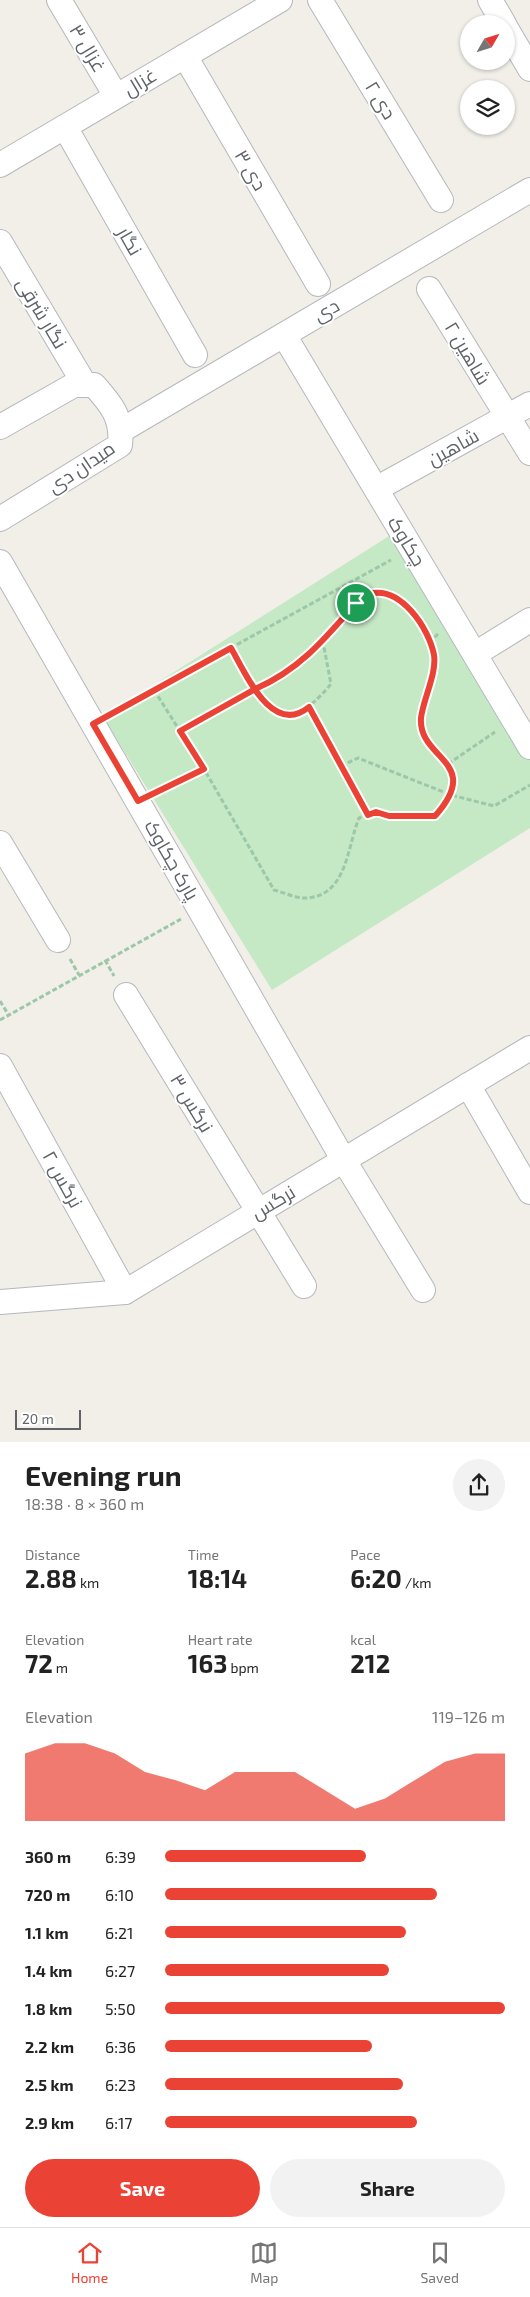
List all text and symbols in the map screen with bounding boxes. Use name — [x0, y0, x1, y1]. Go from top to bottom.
north arrow — [460, 15, 515, 70]
map controls — [460, 15, 515, 135]
street label: غزال ۳ — [64, 20, 112, 76]
street label: غزال — [119, 63, 161, 101]
street label: دی ۲ — [360, 76, 402, 124]
button: layers — [460, 80, 515, 135]
street label: دی ۳ — [230, 145, 272, 195]
street label: نگار — [112, 222, 148, 260]
street label: نگار شرقی — [11, 273, 73, 353]
street label: دی — [309, 293, 343, 327]
street label: شاهین ۲ — [440, 317, 496, 389]
street label: شاهین — [423, 423, 483, 471]
street label: میدان دی — [43, 436, 119, 498]
street label: چکاوک — [382, 512, 431, 571]
pin — [335, 582, 377, 624]
icon: arrive — [342, 589, 370, 617]
street label: پارک چکاوک — [139, 816, 205, 905]
street label: نرگس ۳ — [165, 1069, 219, 1137]
street label: نرگس ۲ — [38, 1146, 88, 1212]
street label: نرگس — [247, 1180, 299, 1224]
scale bar — [15, 1407, 81, 1430]
text: 20 m — [22, 1410, 54, 1427]
text: Evening run — [25, 1458, 182, 1492]
button: share — [453, 1459, 505, 1511]
text: 18:38 · 8 × 360 m — [25, 1494, 144, 1513]
text: Distance — [25, 1546, 80, 1563]
text: Time — [188, 1546, 219, 1563]
text: Pace — [350, 1546, 380, 1563]
text: 2.88 — [25, 1563, 77, 1593]
text: 18:14 — [188, 1563, 247, 1593]
text: 6:20 — [350, 1563, 402, 1593]
text: km — [77, 1574, 99, 1591]
text: /km — [402, 1574, 432, 1591]
text: Elevation — [25, 1631, 84, 1648]
text: Heart rate — [188, 1631, 252, 1648]
text: kcal — [350, 1631, 376, 1648]
text: 72 — [25, 1648, 53, 1678]
text: 163 — [188, 1648, 227, 1678]
text: 212 — [350, 1648, 390, 1678]
text: m — [53, 1659, 68, 1676]
text: bpm — [227, 1659, 259, 1676]
text: Elevation — [25, 1707, 93, 1726]
text: 119–126 m — [432, 1707, 505, 1726]
text: 360 m — [25, 1847, 71, 1866]
text: 6:39 — [105, 1847, 136, 1866]
text: 720 m — [25, 1885, 70, 1904]
text: 6:10 — [105, 1885, 134, 1904]
text: 1.1 km — [25, 1923, 69, 1942]
text: 6:21 — [105, 1923, 133, 1942]
text: 1.4 km — [25, 1961, 72, 1980]
text: 6:27 — [105, 1961, 135, 1980]
text: 1.8 km — [25, 1999, 72, 2018]
text: 5:50 — [105, 1999, 136, 2018]
text: 2.2 km — [25, 2037, 74, 2056]
text: 6:36 — [105, 2037, 136, 2056]
text: 2.5 km — [25, 2075, 74, 2094]
text: 6:23 — [105, 2075, 136, 2094]
text: 2.9 km — [25, 2113, 74, 2132]
text: 6:17 — [105, 2113, 133, 2132]
button: Save — [25, 2159, 260, 2217]
button: Share — [270, 2159, 505, 2217]
tab: Home — [71, 2239, 108, 2286]
tab: Map — [250, 2239, 278, 2286]
tab: Saved — [421, 2239, 459, 2286]

